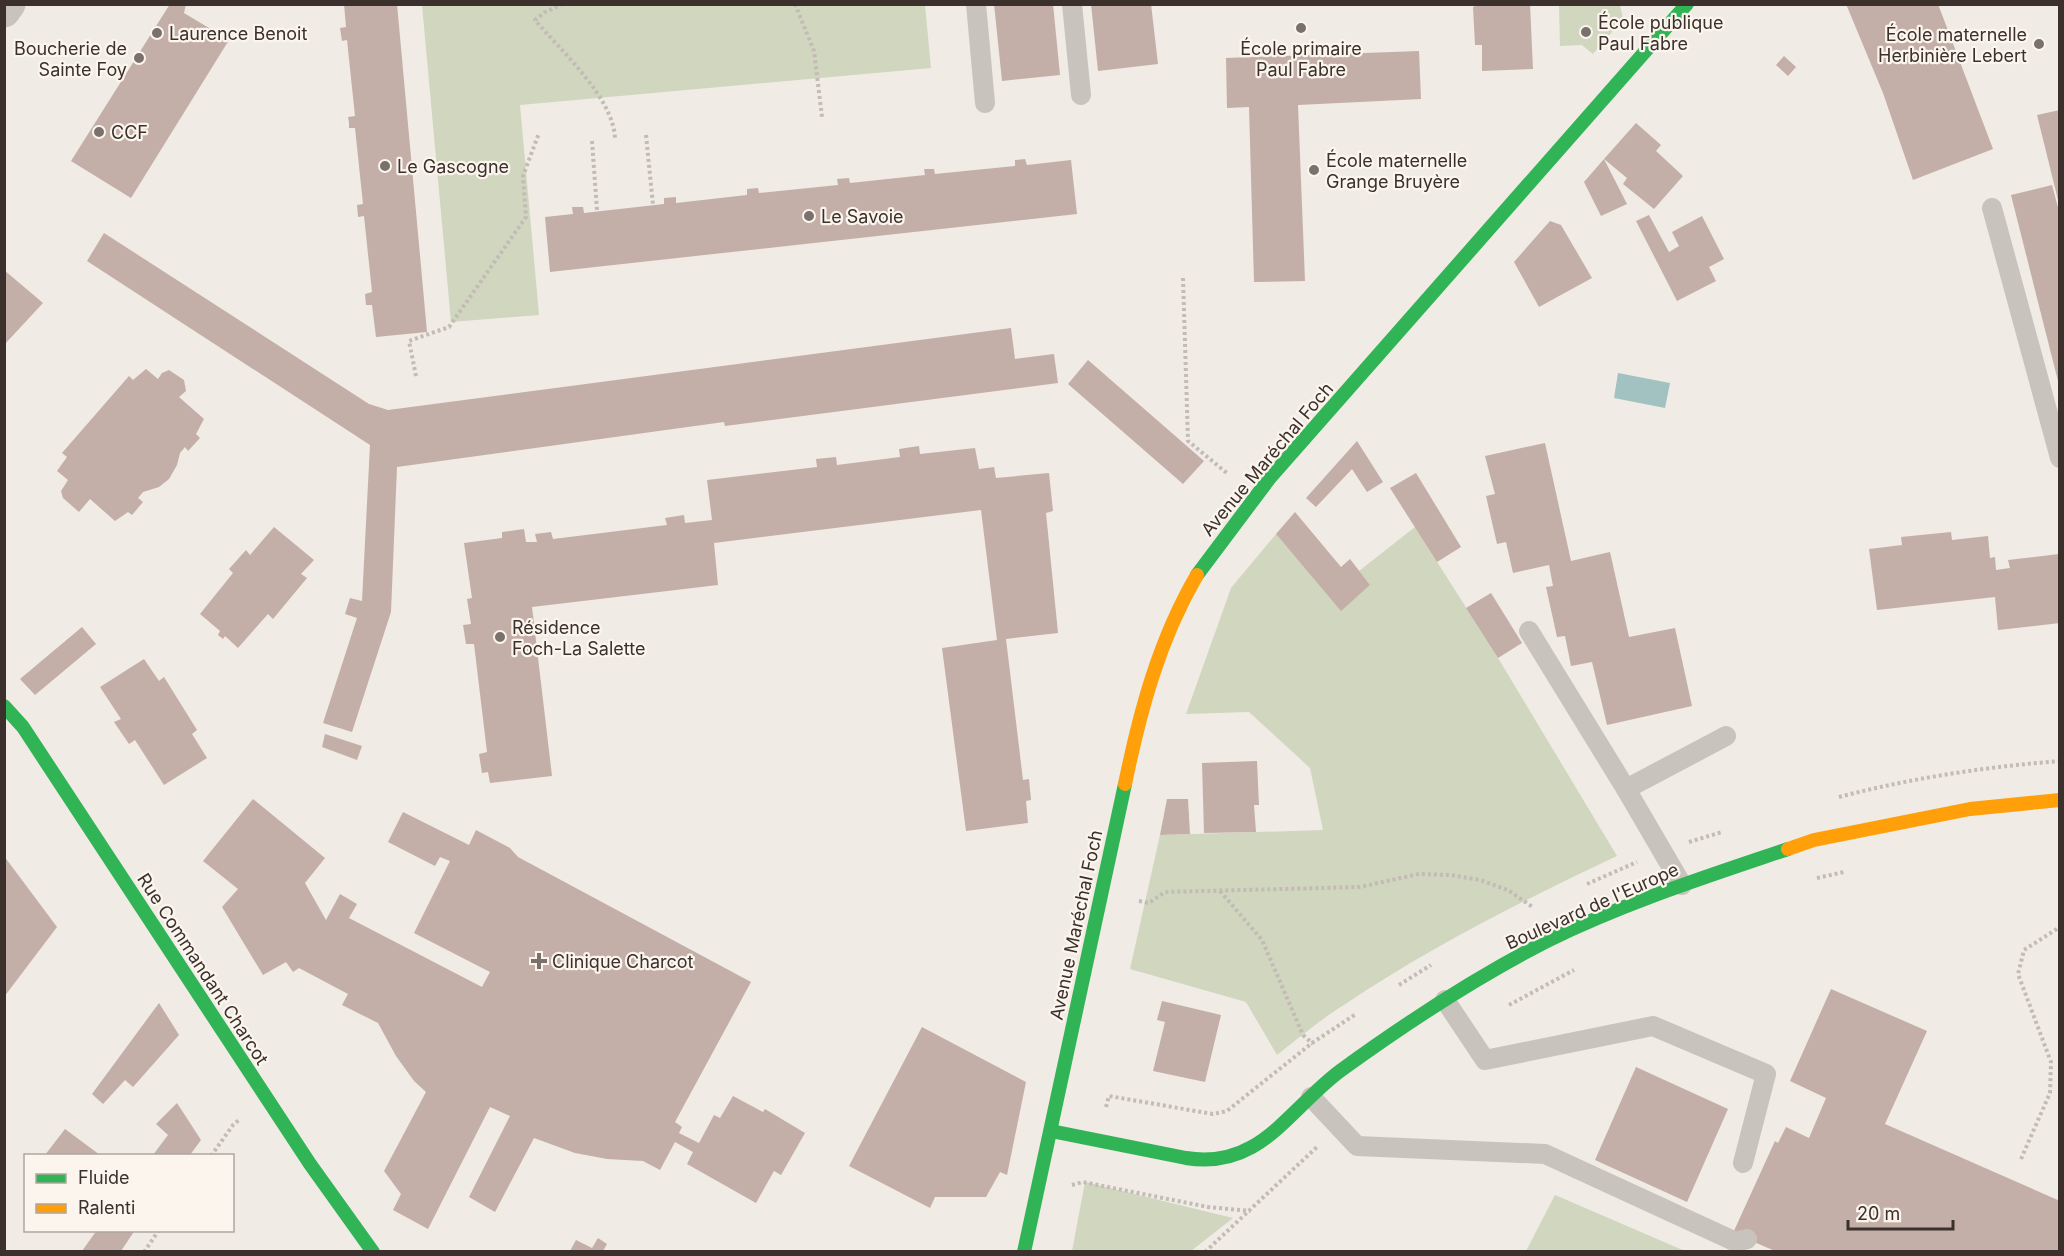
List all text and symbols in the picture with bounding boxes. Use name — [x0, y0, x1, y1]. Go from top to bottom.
place label: École publique Paul Fabre — [1598, 11, 1723, 54]
marker: École primaire Paul Fabre — [1294, 21, 1308, 35]
place label: Laurence Benoit — [169, 23, 307, 44]
place label: École maternelle Herbinière Lebert — [1878, 23, 2027, 66]
marker: École publique Paul Fabre — [1579, 25, 1593, 39]
marker: Laurence Benoit — [150, 26, 164, 40]
place label: École primaire Paul Fabre — [1240, 37, 1362, 80]
marker: École maternelle Herbinière Lebert — [2032, 37, 2046, 51]
place label: Boucherie de Sainte Foy — [14, 38, 127, 80]
marker: Boucherie de Sainte Foy — [132, 51, 146, 65]
place label: CCF — [111, 122, 148, 143]
marker: CCF — [92, 125, 106, 139]
place label: École maternelle Grange Bruyère — [1326, 149, 1467, 192]
place label: Le Gascogne — [397, 156, 509, 177]
marker: Le Gascogne — [378, 159, 392, 173]
marker: École maternelle Grange Bruyère — [1307, 163, 1321, 177]
place label: Le Savoie — [821, 206, 904, 227]
marker: Le Savoie — [802, 209, 816, 223]
street label: Avenue Maréchal Foch — [1197, 378, 1337, 540]
place label: Résidence Foch-La Salette — [512, 617, 645, 659]
marker: Résidence Foch-La Salette — [493, 630, 507, 644]
street label: Avenue Maréchal Foch — [1046, 828, 1106, 1022]
street label: Boulevard de l'Europe — [1502, 858, 1682, 954]
street label: Rue Commandant Charcot — [133, 869, 273, 1069]
place label: Clinique Charcot — [552, 951, 694, 972]
marker: Clinique Charcot — [530, 952, 548, 970]
legend — [24, 1154, 234, 1232]
text: Fluide — [78, 1167, 130, 1188]
scale bar — [1848, 1193, 1953, 1231]
text: Ralenti — [78, 1197, 135, 1218]
text: 20 m — [1857, 1203, 1900, 1224]

